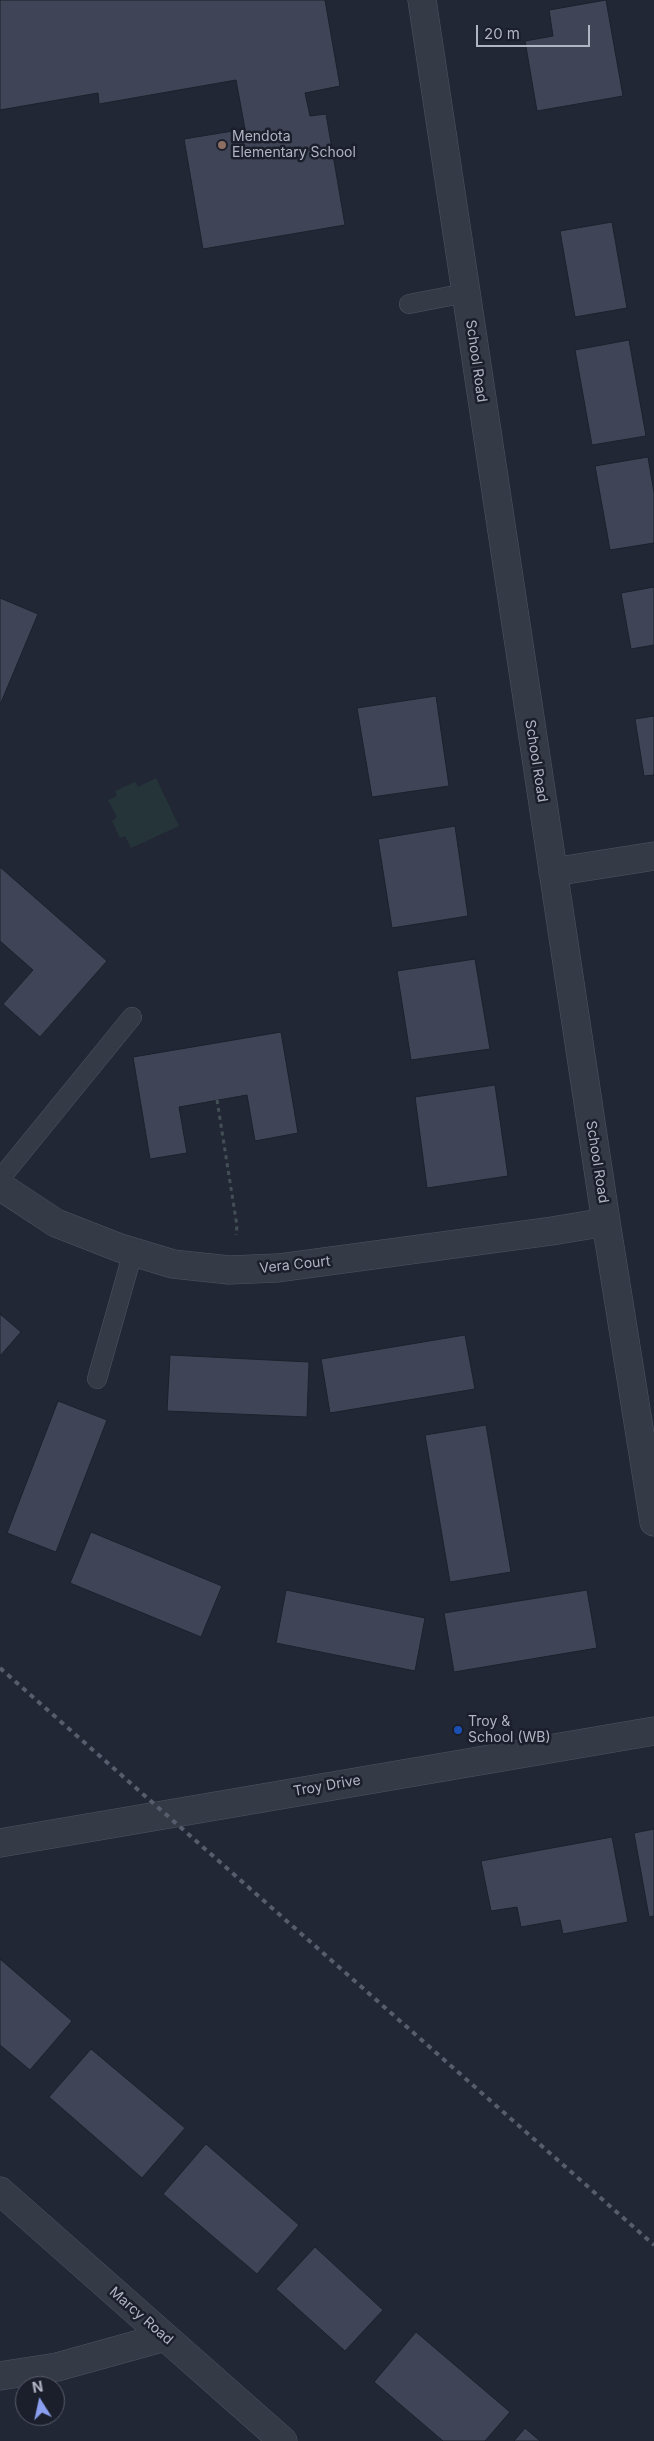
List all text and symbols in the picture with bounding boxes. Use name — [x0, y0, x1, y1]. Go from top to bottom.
scale bar — [479, 15, 593, 47]
text: 20 m — [484, 24, 520, 43]
place label: Mendota Elementary School — [232, 129, 356, 162]
marker: Mendota Elementary School — [216, 139, 228, 151]
street label: School Road — [462, 319, 490, 403]
street label: School Road — [521, 719, 551, 803]
street label: School Road — [582, 1120, 612, 1204]
street label: Vera Court — [259, 1253, 331, 1277]
place label: Troy & School (WB) — [468, 1714, 551, 1746]
marker: Troy & School (WB) — [452, 1724, 464, 1736]
street label: Troy Drive — [292, 1772, 362, 1800]
street label: Marcy Road — [106, 2284, 176, 2348]
north arrow — [15, 2376, 65, 2426]
text: N — [31, 2377, 44, 2396]

